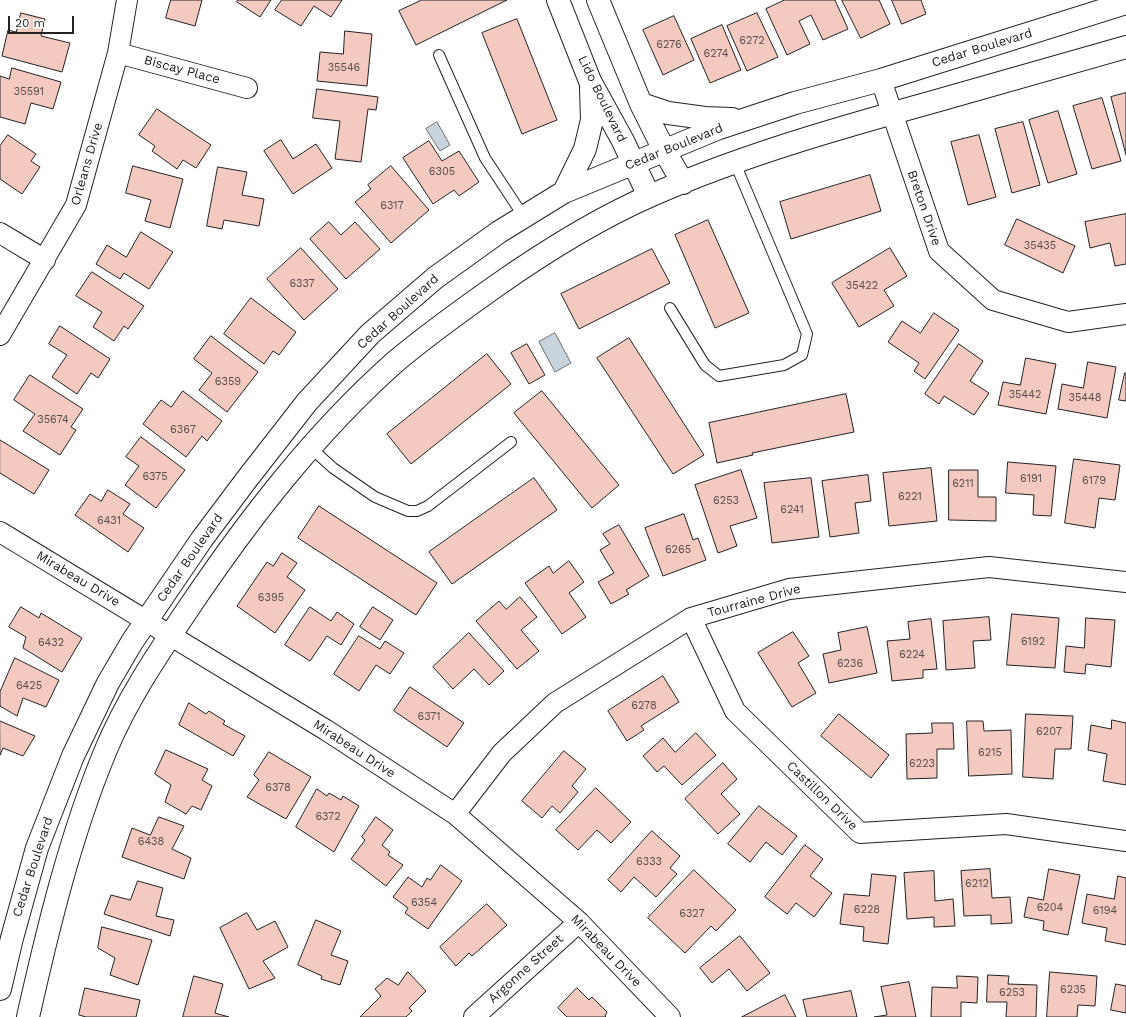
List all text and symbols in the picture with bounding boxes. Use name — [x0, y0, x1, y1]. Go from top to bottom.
scale bar — [10, 8, 76, 34]
text: 20 m — [15, 16, 45, 30]
street label: Cedar Boulevard — [930, 25, 1034, 71]
house number: 6272 — [739, 34, 765, 48]
house number: 6276 — [656, 38, 682, 52]
house number: 6274 — [703, 47, 729, 61]
street label: Biscay Place — [142, 52, 222, 88]
street label: Lido Boulevard — [574, 53, 630, 145]
house number: 35546 — [328, 61, 360, 75]
house number: 35591 — [14, 85, 44, 99]
street label: Cedar Boulevard — [623, 120, 725, 174]
street label: Orleans Drive — [68, 121, 106, 207]
house number: 6305 — [429, 165, 455, 179]
street label: Breton Drive — [904, 168, 944, 248]
house number: 6317 — [380, 199, 404, 213]
house number: 35435 — [1024, 239, 1056, 253]
street label: Cedar Boulevard — [354, 271, 442, 353]
house number: 6337 — [289, 277, 315, 291]
house number: 35422 — [846, 279, 878, 293]
house number: 6359 — [215, 375, 241, 389]
house number: 35442 — [1009, 388, 1041, 402]
house number: 35448 — [1068, 391, 1102, 405]
house number: 35674 — [37, 413, 69, 427]
house number: 6367 — [170, 423, 196, 437]
house number: 6375 — [142, 470, 168, 484]
house number: 6191 — [1020, 472, 1042, 486]
house number: 6179 — [1082, 474, 1106, 488]
house number: 6211 — [952, 477, 974, 491]
house number: 6221 — [898, 490, 922, 504]
house number: 6253 — [713, 494, 739, 508]
house number: 6241 — [780, 503, 804, 517]
street label: Cedar Boulevard — [154, 511, 226, 605]
house number: 6431 — [97, 514, 121, 528]
house number: 6265 — [665, 543, 691, 557]
street label: Mirabeau Drive — [33, 548, 123, 610]
street label: Tourraine Drive — [706, 581, 802, 621]
house number: 6395 — [258, 591, 284, 605]
house number: 6192 — [1021, 635, 1045, 649]
house number: 6432 — [38, 636, 64, 650]
house number: 6224 — [899, 648, 925, 662]
house number: 6236 — [837, 657, 863, 671]
house number: 6425 — [16, 679, 42, 693]
house number: 6278 — [631, 699, 657, 713]
house number: 6371 — [417, 710, 441, 724]
street label: Mirabeau Drive — [310, 717, 398, 781]
house number: 6207 — [1036, 725, 1062, 739]
house number: 6215 — [978, 746, 1002, 760]
house number: 6223 — [909, 757, 935, 771]
street label: Castillon Drive — [783, 758, 861, 834]
house number: 6378 — [265, 781, 291, 795]
house number: 6372 — [315, 810, 341, 824]
street label: Cedar Boulevard — [9, 815, 57, 919]
house number: 6438 — [138, 835, 164, 849]
house number: 6333 — [636, 855, 662, 869]
house number: 6212 — [965, 877, 989, 891]
house number: 6354 — [411, 896, 437, 910]
house number: 6204 — [1037, 901, 1063, 915]
house number: 6228 — [854, 903, 880, 917]
house number: 6194 — [1093, 904, 1117, 918]
house number: 6327 — [679, 907, 705, 921]
street label: Mirabeau Drive — [567, 911, 645, 991]
street label: Argonne Street — [485, 931, 567, 1007]
house number: 6235 — [1060, 983, 1086, 997]
house number: 6253 — [999, 986, 1025, 1000]

